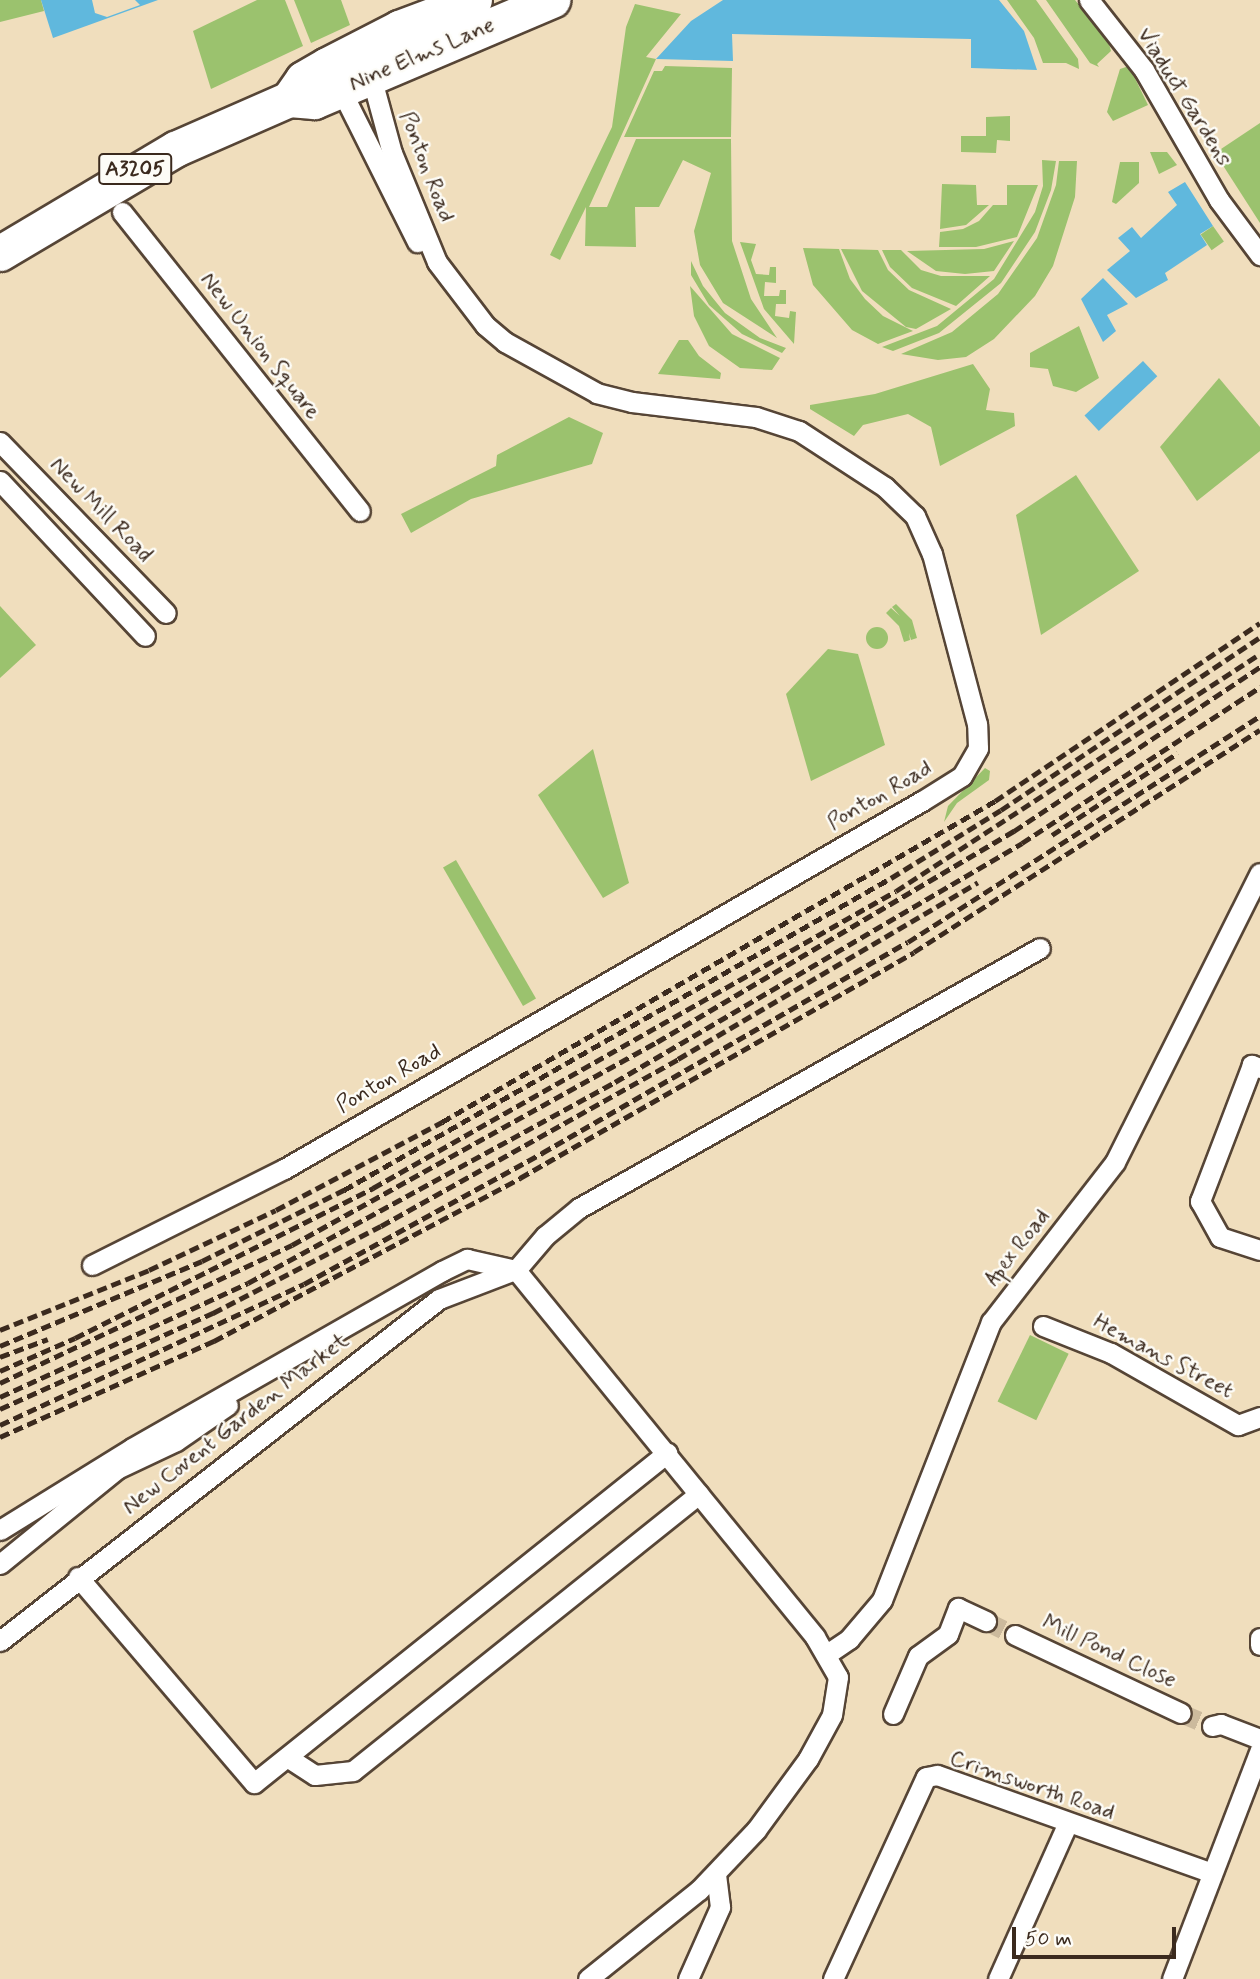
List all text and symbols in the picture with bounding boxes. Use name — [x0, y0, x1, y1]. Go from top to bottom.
street label: Nine Elms Lane — [345, 12, 499, 98]
street label: Viaduct Gardens — [1130, 23, 1238, 171]
street label: Ponton Road — [392, 108, 460, 226]
road number: A3205 — [96, 152, 174, 186]
street label: New Union Square — [195, 269, 325, 423]
street label: New Mill Road — [44, 452, 158, 568]
street label: Ponton Road — [823, 755, 937, 837]
street label: Ponton Road — [332, 1038, 446, 1120]
street label: Apex Road — [979, 1204, 1057, 1292]
street label: Hemans Street — [1086, 1307, 1240, 1407]
street label: New Covent Garden Market — [121, 1330, 351, 1518]
street label: Mill Pond Close — [1037, 1609, 1181, 1695]
street label: Crimsworth Road — [946, 1745, 1118, 1827]
scale bar — [1015, 1912, 1180, 1956]
text: 50 m — [1025, 1925, 1072, 1953]

